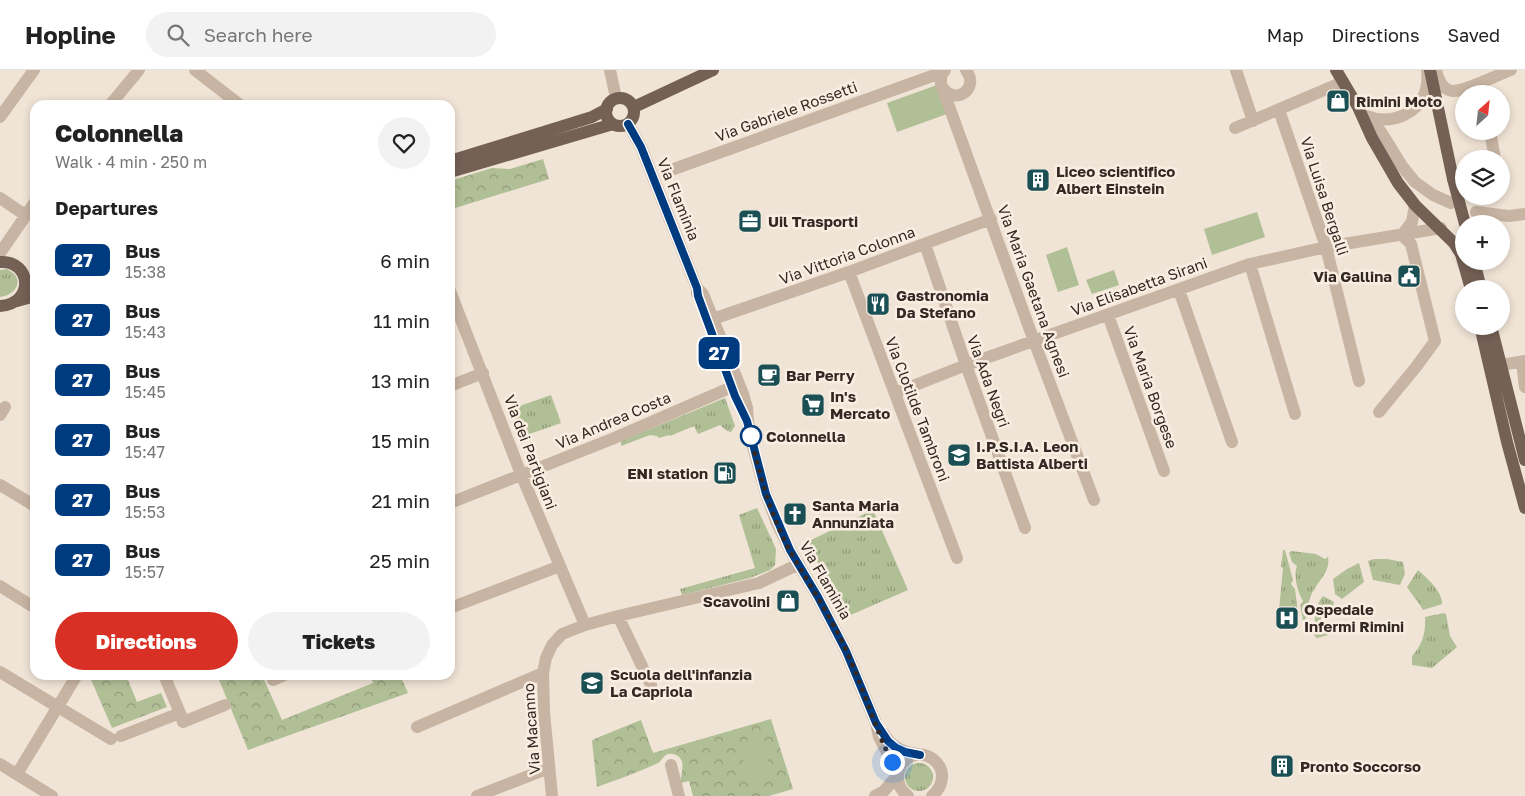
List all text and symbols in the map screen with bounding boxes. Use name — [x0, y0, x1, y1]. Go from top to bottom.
search box — [146, 12, 496, 57]
text: Hopline — [25, 20, 116, 49]
icon: search — [164, 21, 192, 49]
text: Search here — [204, 23, 313, 46]
text: Map — [1267, 24, 1303, 46]
text: Directions — [1331, 24, 1419, 46]
text: Saved — [1447, 24, 1500, 46]
street label: Via Gabriele Rossetti — [713, 77, 859, 145]
north arrow — [1455, 85, 1510, 140]
map controls — [1455, 85, 1510, 335]
shop icon: Rimini Moto — [1325, 88, 1351, 114]
place label: Rimini Moto — [1356, 92, 1442, 110]
button: heart — [378, 117, 430, 169]
text: Colonnella — [55, 118, 183, 147]
street label: Via Luisa Bergalli — [1297, 134, 1353, 258]
button: layers — [1455, 150, 1510, 205]
text: Walk · 4 min · 250 m — [55, 152, 207, 172]
street label: Via Flaminia — [654, 155, 704, 243]
place label: Liceo scientifico Albert Einstein — [1056, 162, 1175, 197]
building icon: Liceo scientifico Albert Einstein — [1025, 167, 1051, 193]
text: Departures — [55, 196, 158, 219]
street label: Via Maria Gaetana Agnesi — [994, 202, 1074, 380]
office icon: Uil Trasporti — [737, 208, 763, 234]
place label: Uil Trasporti — [768, 212, 858, 230]
button: + — [1455, 215, 1510, 270]
street label: Via Vittoria Colonna — [777, 222, 917, 288]
text: Bus — [125, 239, 160, 262]
text: 27 — [72, 249, 93, 271]
text: 6 min — [380, 249, 430, 272]
street label: Via Elisabetta Sirani — [1068, 253, 1210, 319]
text: 15:38 — [125, 262, 166, 282]
public building icon: Via Gallina — [1396, 263, 1422, 289]
place label: Via Gallina — [1313, 267, 1392, 285]
button: − — [1455, 280, 1510, 335]
place label: Gastronomia Da Stefano — [896, 286, 989, 321]
restaurant icon: Gastronomia Da Stefano — [865, 291, 891, 317]
text: Bus — [125, 299, 160, 322]
text: 27 — [72, 309, 93, 331]
text: 11 min — [373, 309, 430, 332]
text: 15:43 — [125, 322, 166, 342]
street label: Via Maria Borgese — [1120, 323, 1182, 451]
street label: Via Ada Negri — [964, 332, 1014, 430]
street label: Via Clotilde Tambroni — [882, 334, 954, 484]
line badge: 27 — [696, 337, 742, 369]
text: 27 — [709, 342, 729, 364]
text: Bus — [125, 359, 160, 382]
cafe icon: Bar Perry — [756, 362, 782, 388]
place label: Bar Perry — [786, 366, 855, 384]
text: 27 — [72, 369, 93, 391]
text: 13 min — [371, 369, 430, 392]
text: 15:45 — [125, 382, 166, 402]
place label: In's Mercato — [830, 387, 890, 422]
street label: Via Andrea Costa — [553, 388, 673, 452]
street label: Via dei Partigiani — [501, 392, 561, 512]
supermarket icon: In's Mercato — [800, 392, 826, 418]
text: Bus — [125, 419, 160, 442]
marker: Colonnella — [740, 425, 762, 447]
place label: Colonnella — [766, 427, 846, 445]
text: 27 — [72, 429, 93, 451]
text: 15 min — [371, 429, 430, 452]
place label: I.P.S.I.A. Leon Battista Alberti — [976, 437, 1088, 472]
text: 15:47 — [125, 442, 165, 462]
school or university icon: I.P.S.I.A. Leon Battista Alberti — [946, 442, 972, 468]
fuel station icon: ENI station — [712, 460, 738, 486]
place label: ENI station — [627, 464, 708, 482]
text: Bus — [125, 479, 160, 502]
text: 27 — [72, 489, 93, 511]
text: 21 min — [371, 489, 430, 512]
place label: Santa Maria Annunziata — [812, 496, 899, 531]
church icon: Santa Maria Annunziata — [782, 501, 808, 527]
text: 15:53 — [125, 502, 165, 522]
street label: Via Flaminia — [796, 538, 856, 622]
text: Bus — [125, 539, 160, 562]
text: 27 — [72, 549, 93, 571]
text: 25 min — [370, 549, 430, 572]
text: 15:57 — [125, 562, 165, 582]
shop icon: Scavolini — [775, 588, 801, 614]
place label: Scavolini — [703, 592, 770, 610]
place label: Ospedale Infermi Rimini — [1304, 600, 1404, 635]
hospital icon: Ospedale Infermi Rimini — [1274, 605, 1300, 631]
button: Directions — [55, 612, 238, 670]
button: Tickets — [248, 612, 430, 670]
place label: Scuola dell'infanzia La Capriola — [610, 665, 752, 700]
school or university icon: Scuola dell'infanzia La Capriola — [579, 670, 605, 696]
street label: Via Macanno — [519, 683, 543, 775]
your location — [880, 750, 905, 775]
building icon: Pronto Soccorso — [1269, 753, 1295, 779]
place label: Pronto Soccorso — [1300, 757, 1421, 775]

